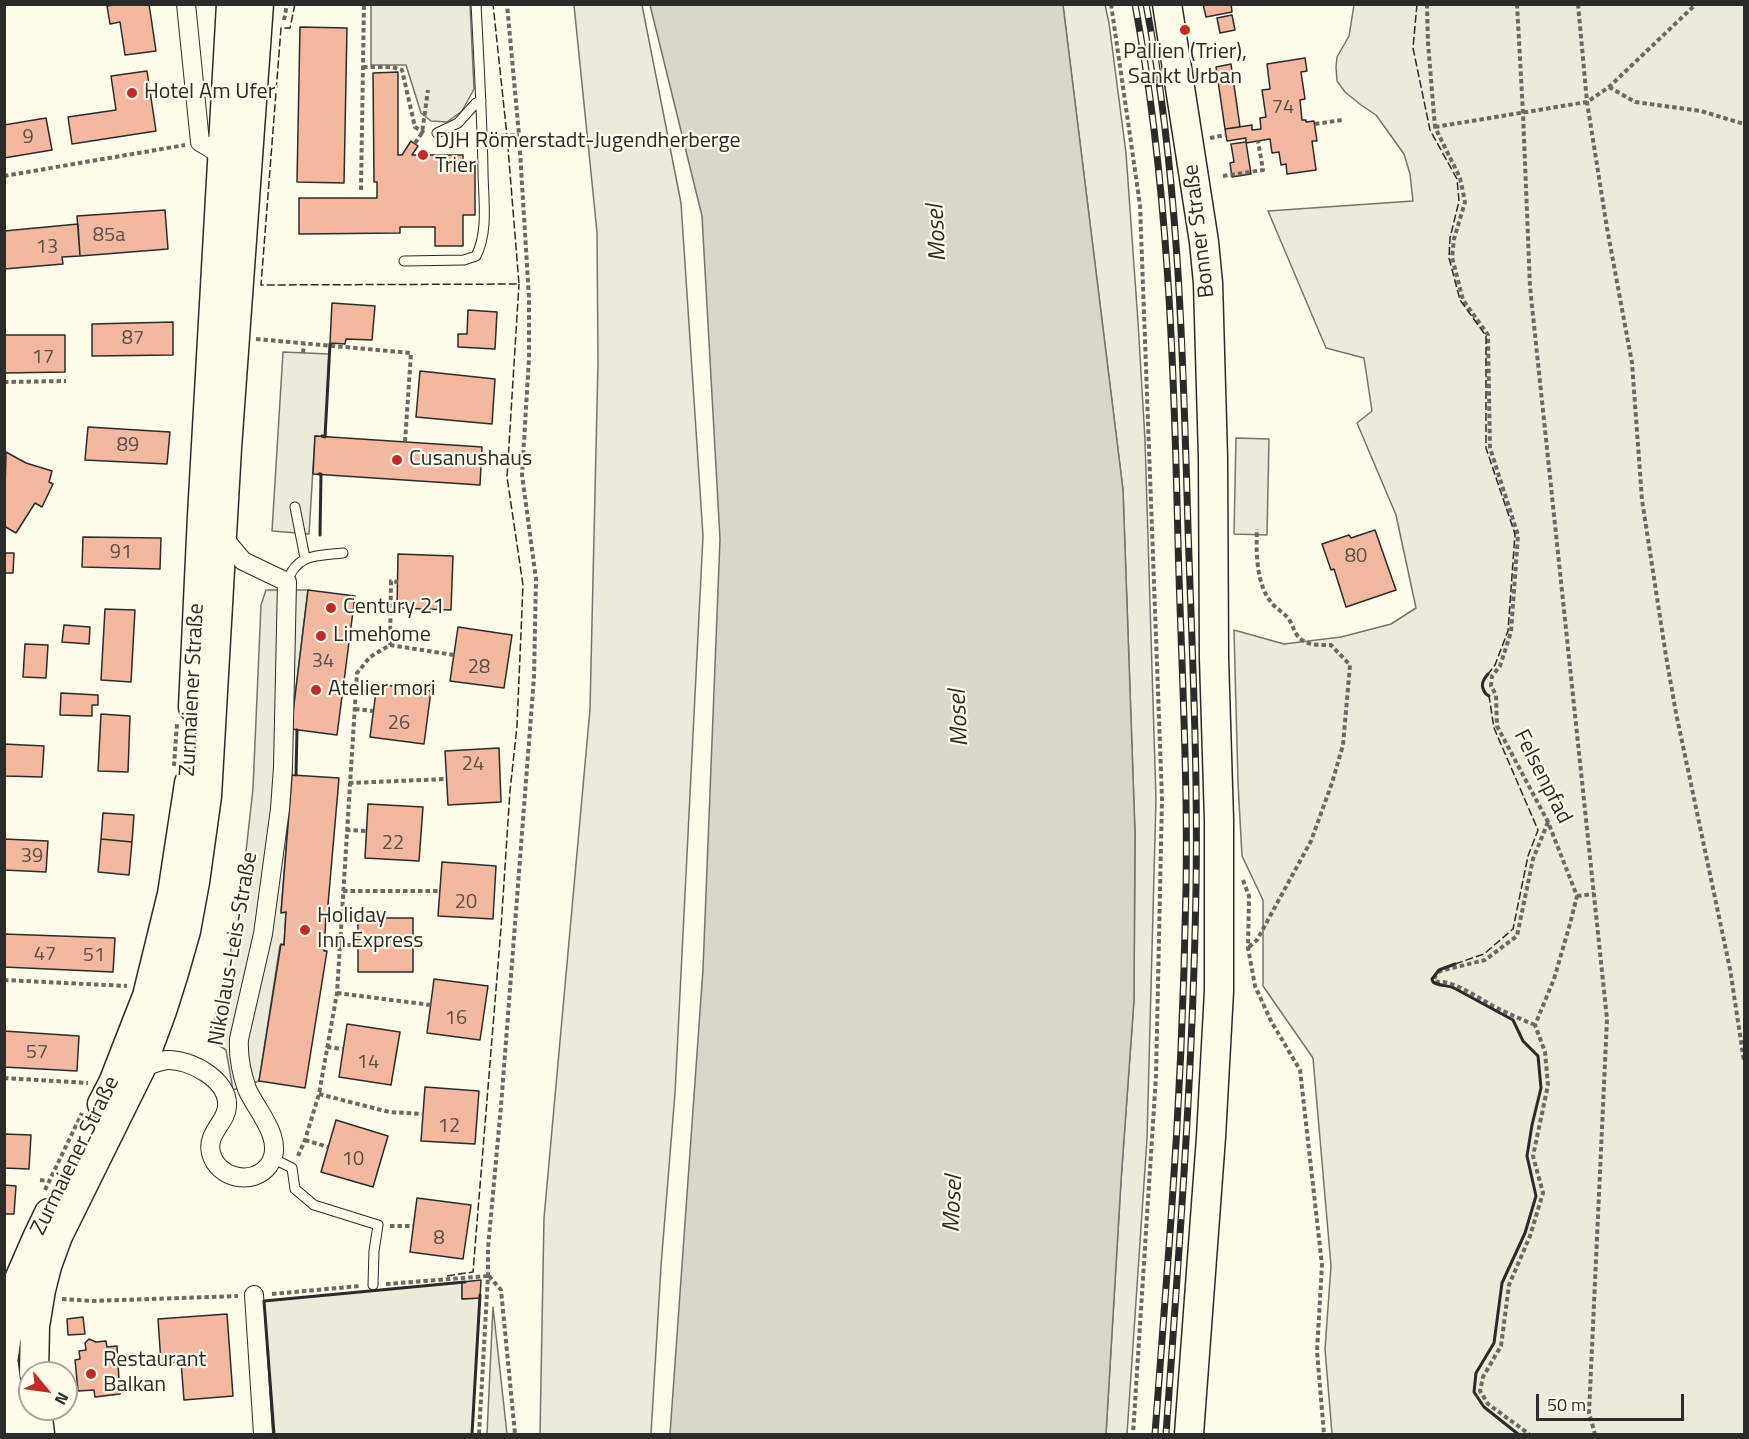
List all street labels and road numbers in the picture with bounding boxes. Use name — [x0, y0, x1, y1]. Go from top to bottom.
street label: Bonner Straße — [1179, 163, 1221, 299]
street label: Zurmaiener Straße — [175, 603, 211, 777]
street label: Felsenpfad — [1507, 726, 1577, 828]
street label: Nikolaus-Leis-Straße — [204, 850, 264, 1048]
street label: Zurmaiener Straße — [26, 1072, 126, 1240]

